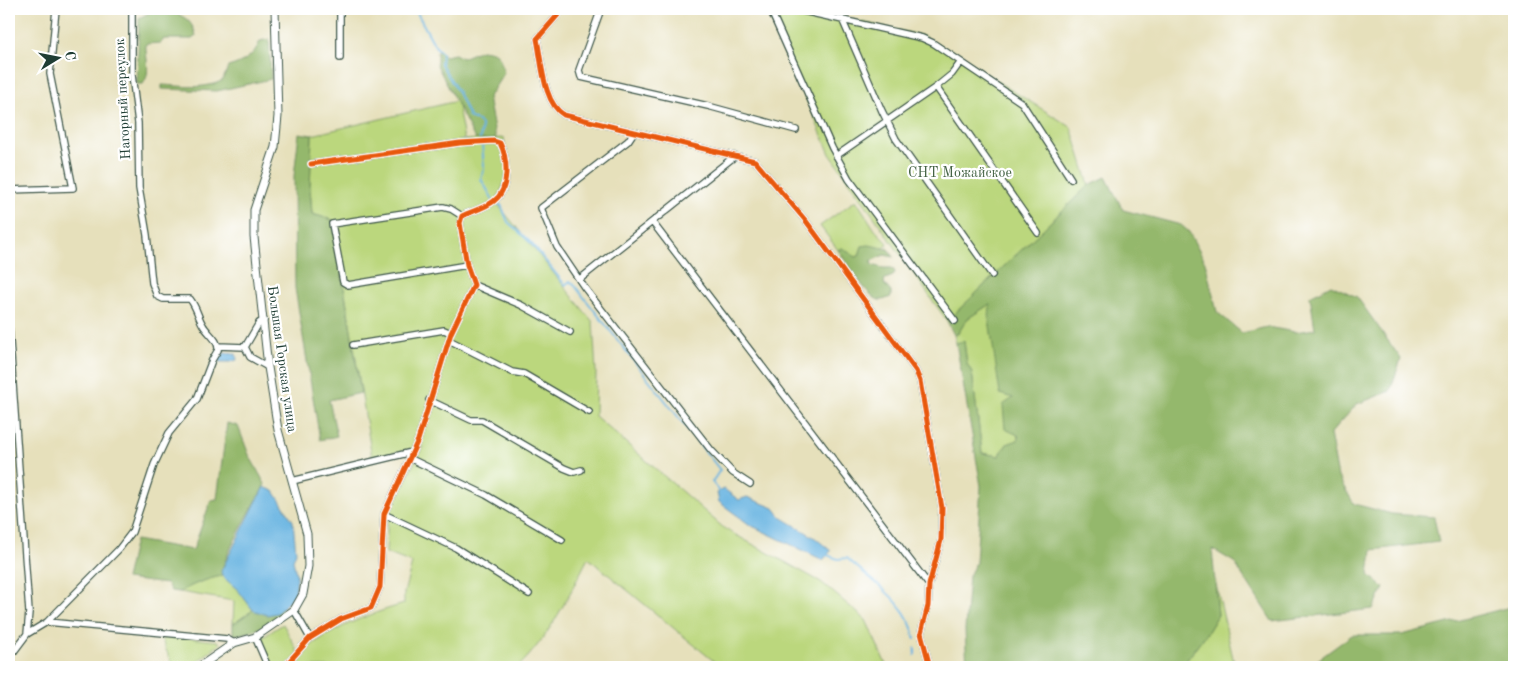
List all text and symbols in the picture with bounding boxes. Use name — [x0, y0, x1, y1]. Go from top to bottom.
north arrow — [32, 32, 82, 82]
street label: Нагорный переулок — [113, 38, 133, 160]
text: С — [62, 50, 78, 62]
park label: СНТ Можайское — [908, 166, 1012, 180]
street label: Большая Горская улица — [265, 285, 299, 433]

